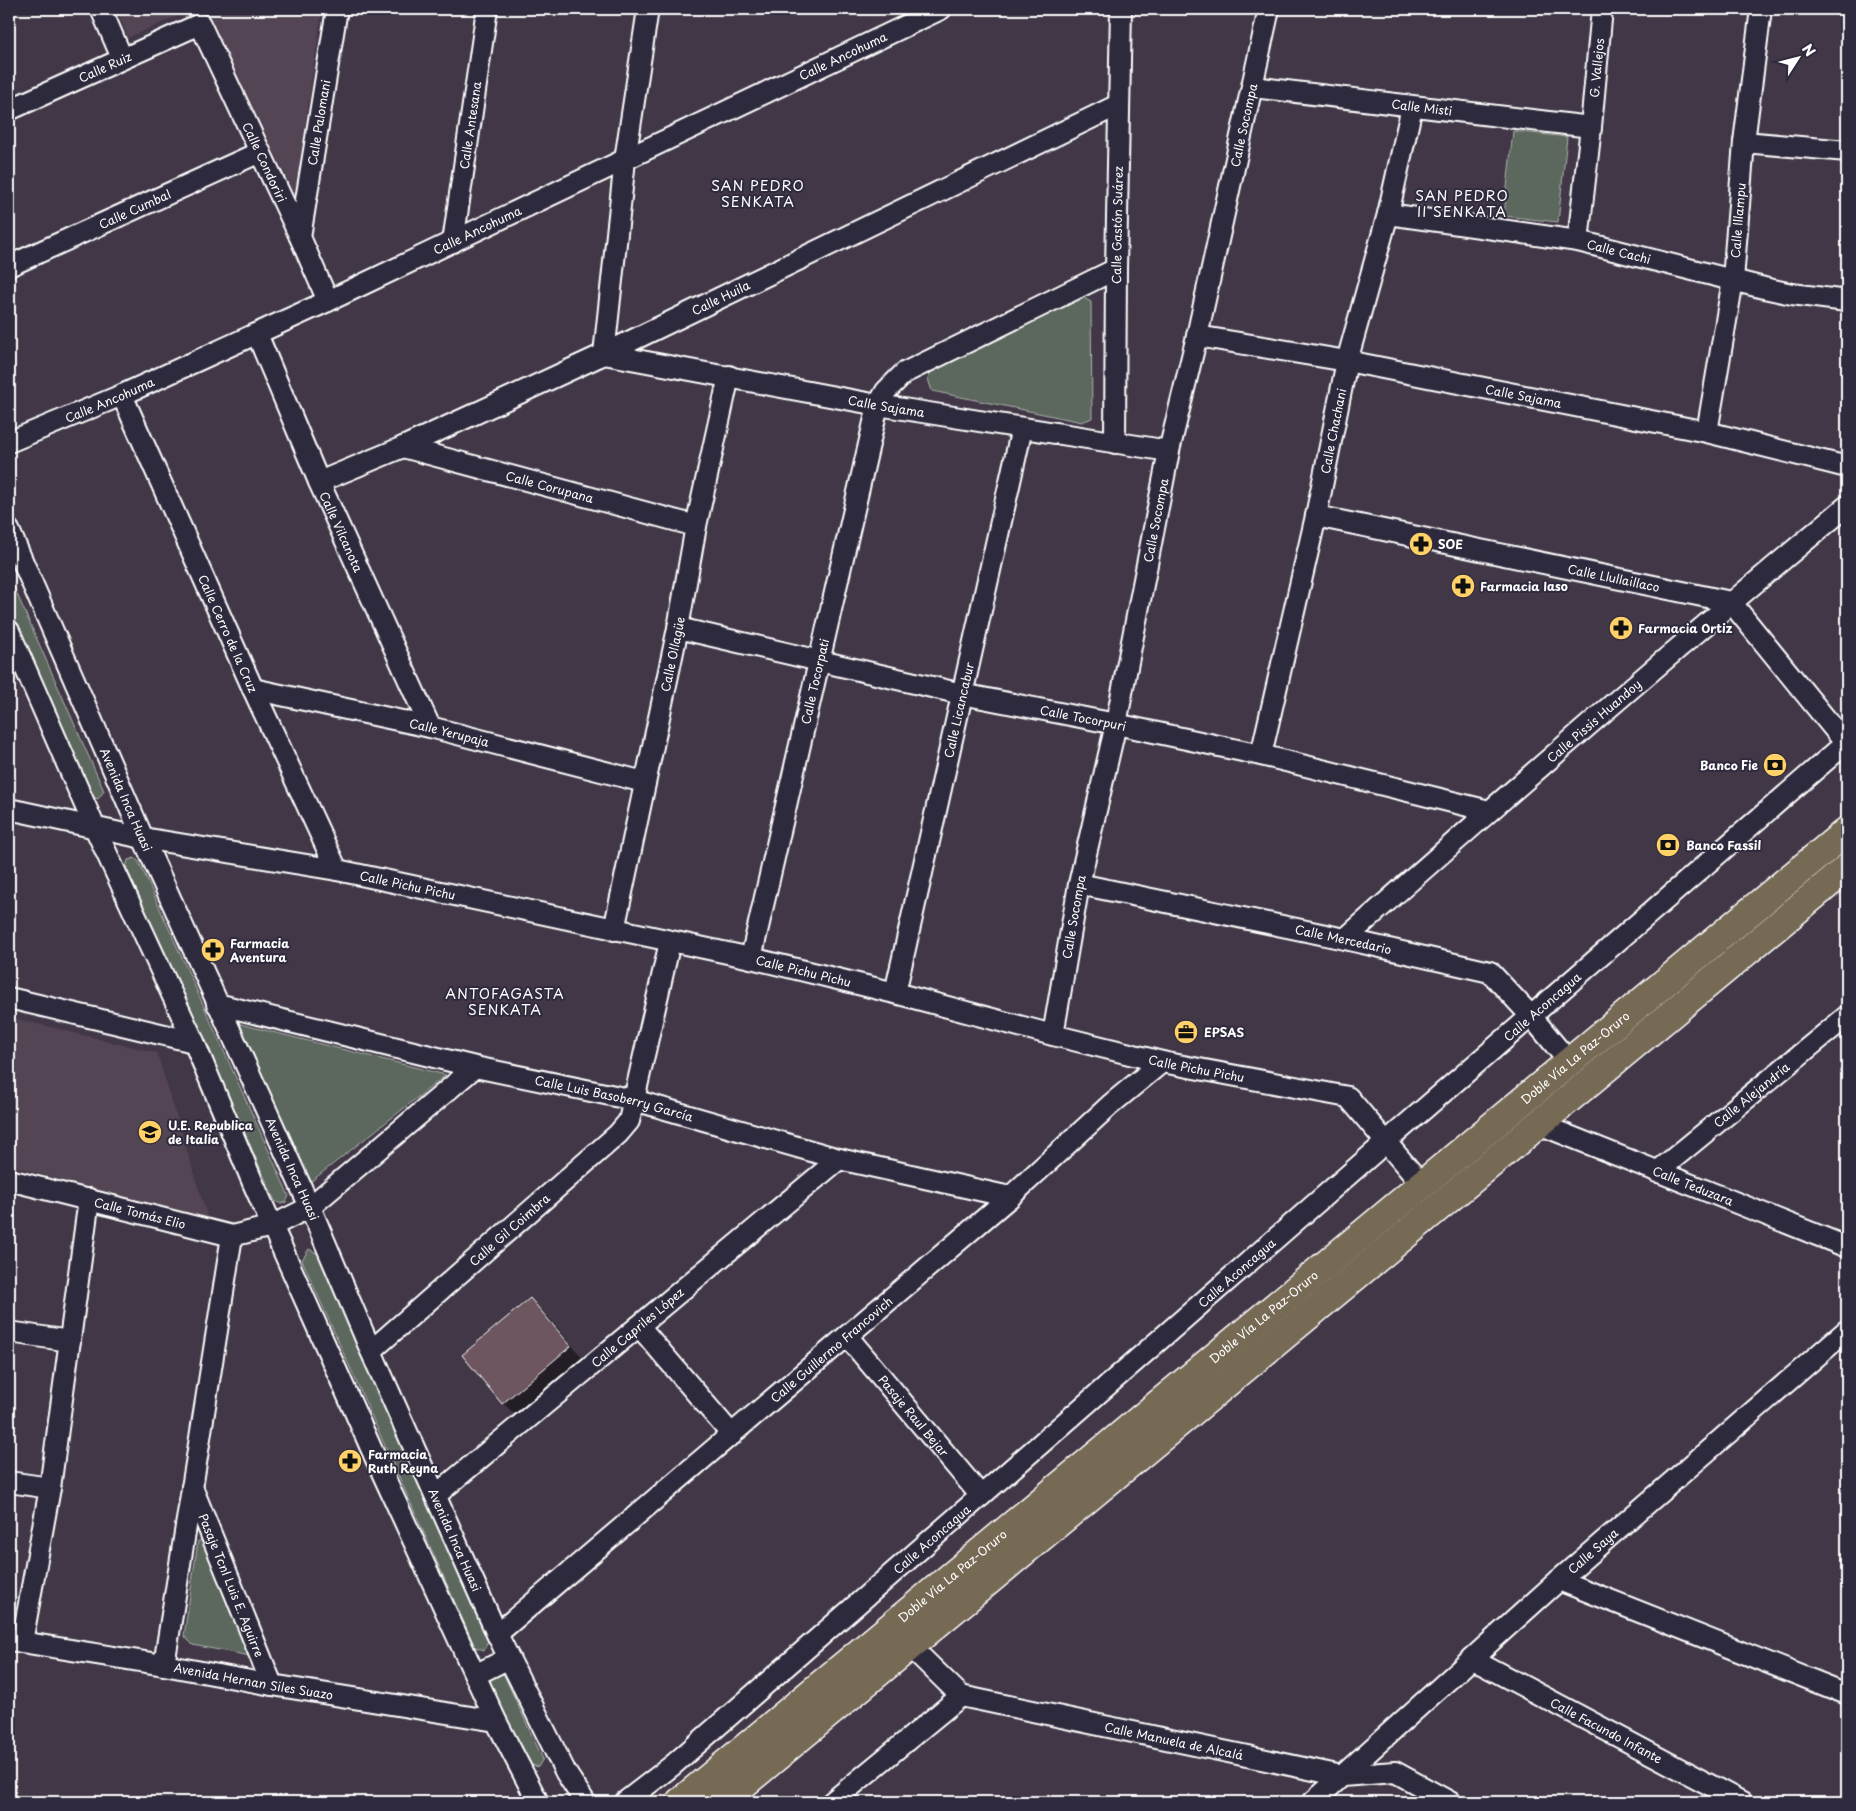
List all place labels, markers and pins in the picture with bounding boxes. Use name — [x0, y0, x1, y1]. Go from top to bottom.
pharmacy icon: SOE — [1408, 531, 1434, 557]
place label: SOE — [1438, 535, 1463, 553]
pharmacy icon: Farmacia Iaso — [1450, 573, 1476, 599]
place label: Farmacia Iaso — [1480, 577, 1568, 595]
pharmacy icon: Farmacia Ortiz — [1608, 615, 1634, 641]
place label: Farmacia Ortiz — [1638, 619, 1733, 637]
bank icon: Banco Fie — [1762, 752, 1788, 778]
place label: Banco Fie — [1700, 756, 1758, 774]
bank icon: Banco Fassil — [1655, 832, 1681, 858]
place label: Banco Fassil — [1686, 836, 1761, 854]
place label: Farmacia Aventura — [229, 934, 290, 966]
pharmacy icon: Farmacia Aventura — [200, 937, 226, 963]
office icon: EPSAS — [1173, 1019, 1199, 1045]
place label: EPSAS — [1204, 1023, 1244, 1041]
place label: U.E. Republica de Italia — [168, 1116, 254, 1148]
school or university icon: U.E. Republica de Italia — [137, 1119, 163, 1145]
place label: Farmacia Ruth Reyna — [368, 1445, 438, 1477]
pharmacy icon: Farmacia Ruth Reyna — [337, 1448, 363, 1474]

